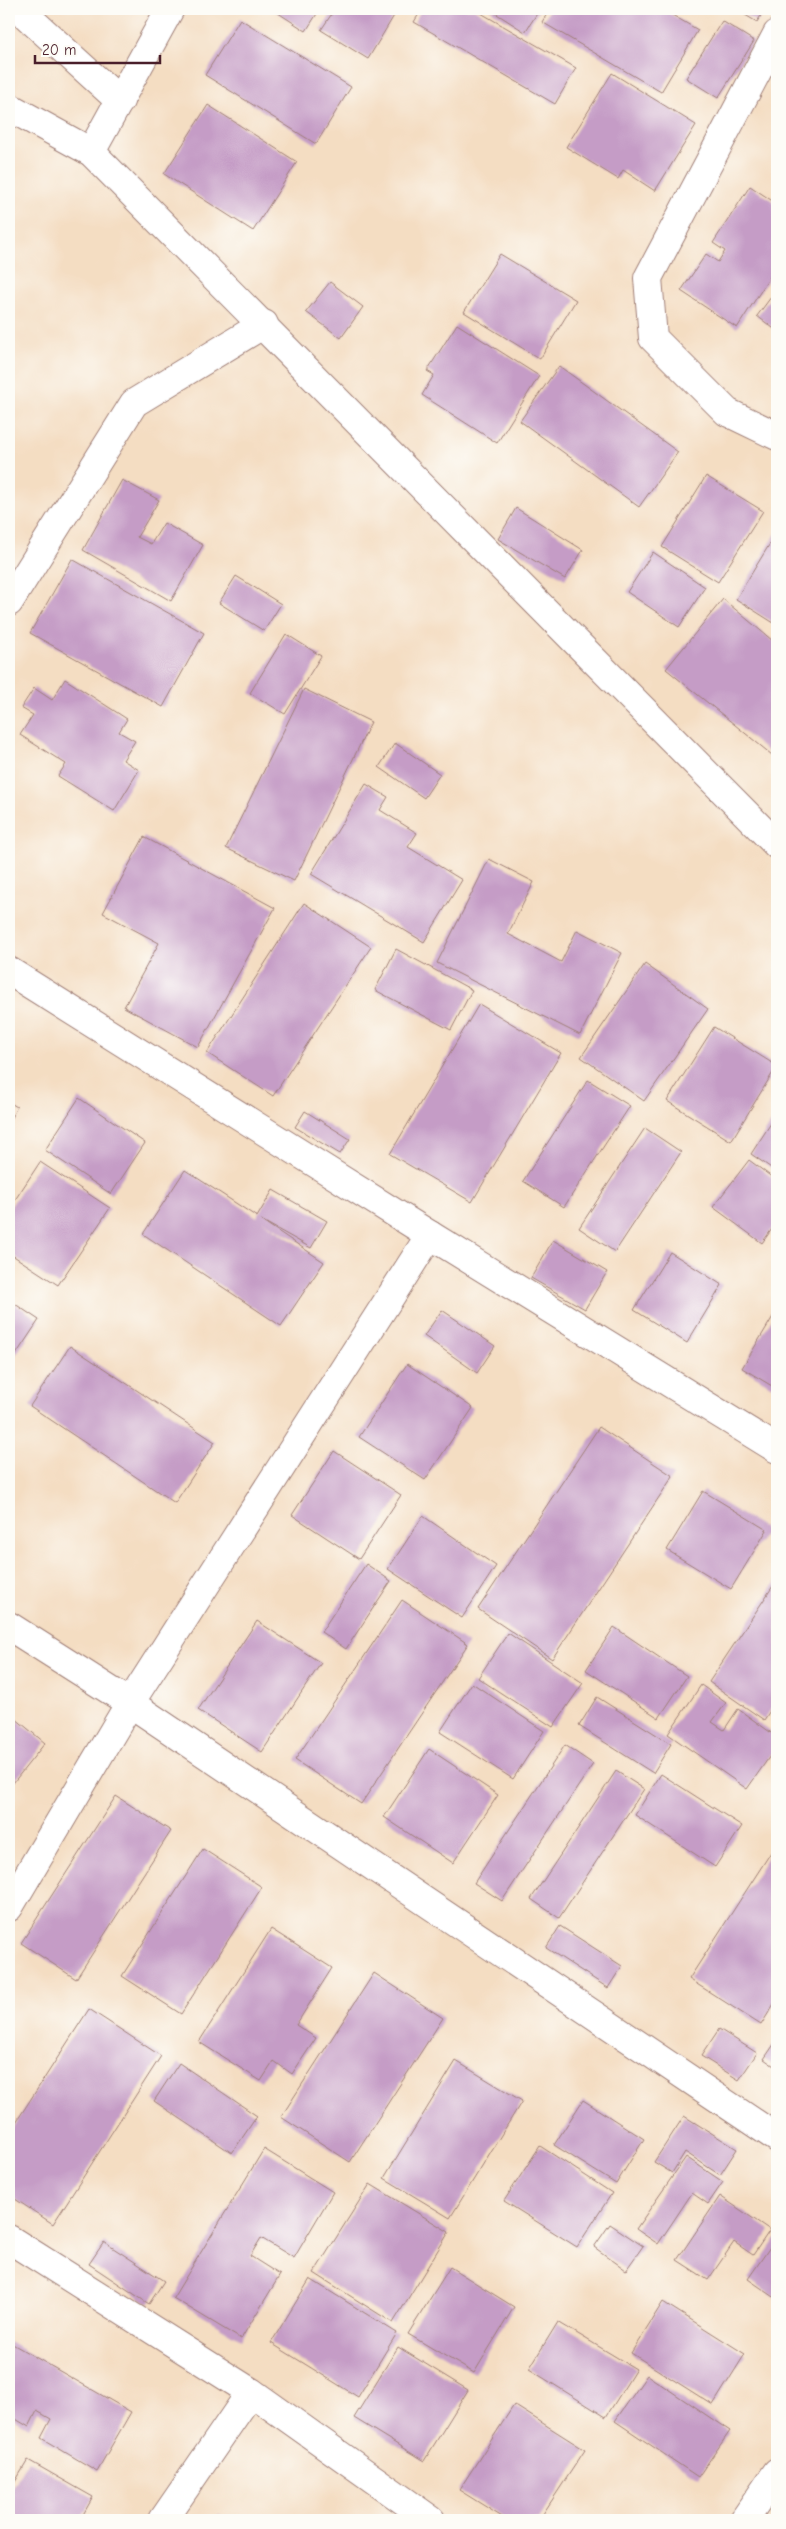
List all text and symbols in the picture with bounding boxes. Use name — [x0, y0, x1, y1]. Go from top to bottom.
scale bar — [35, 32, 160, 64]
text: 20 m — [42, 41, 76, 59]

